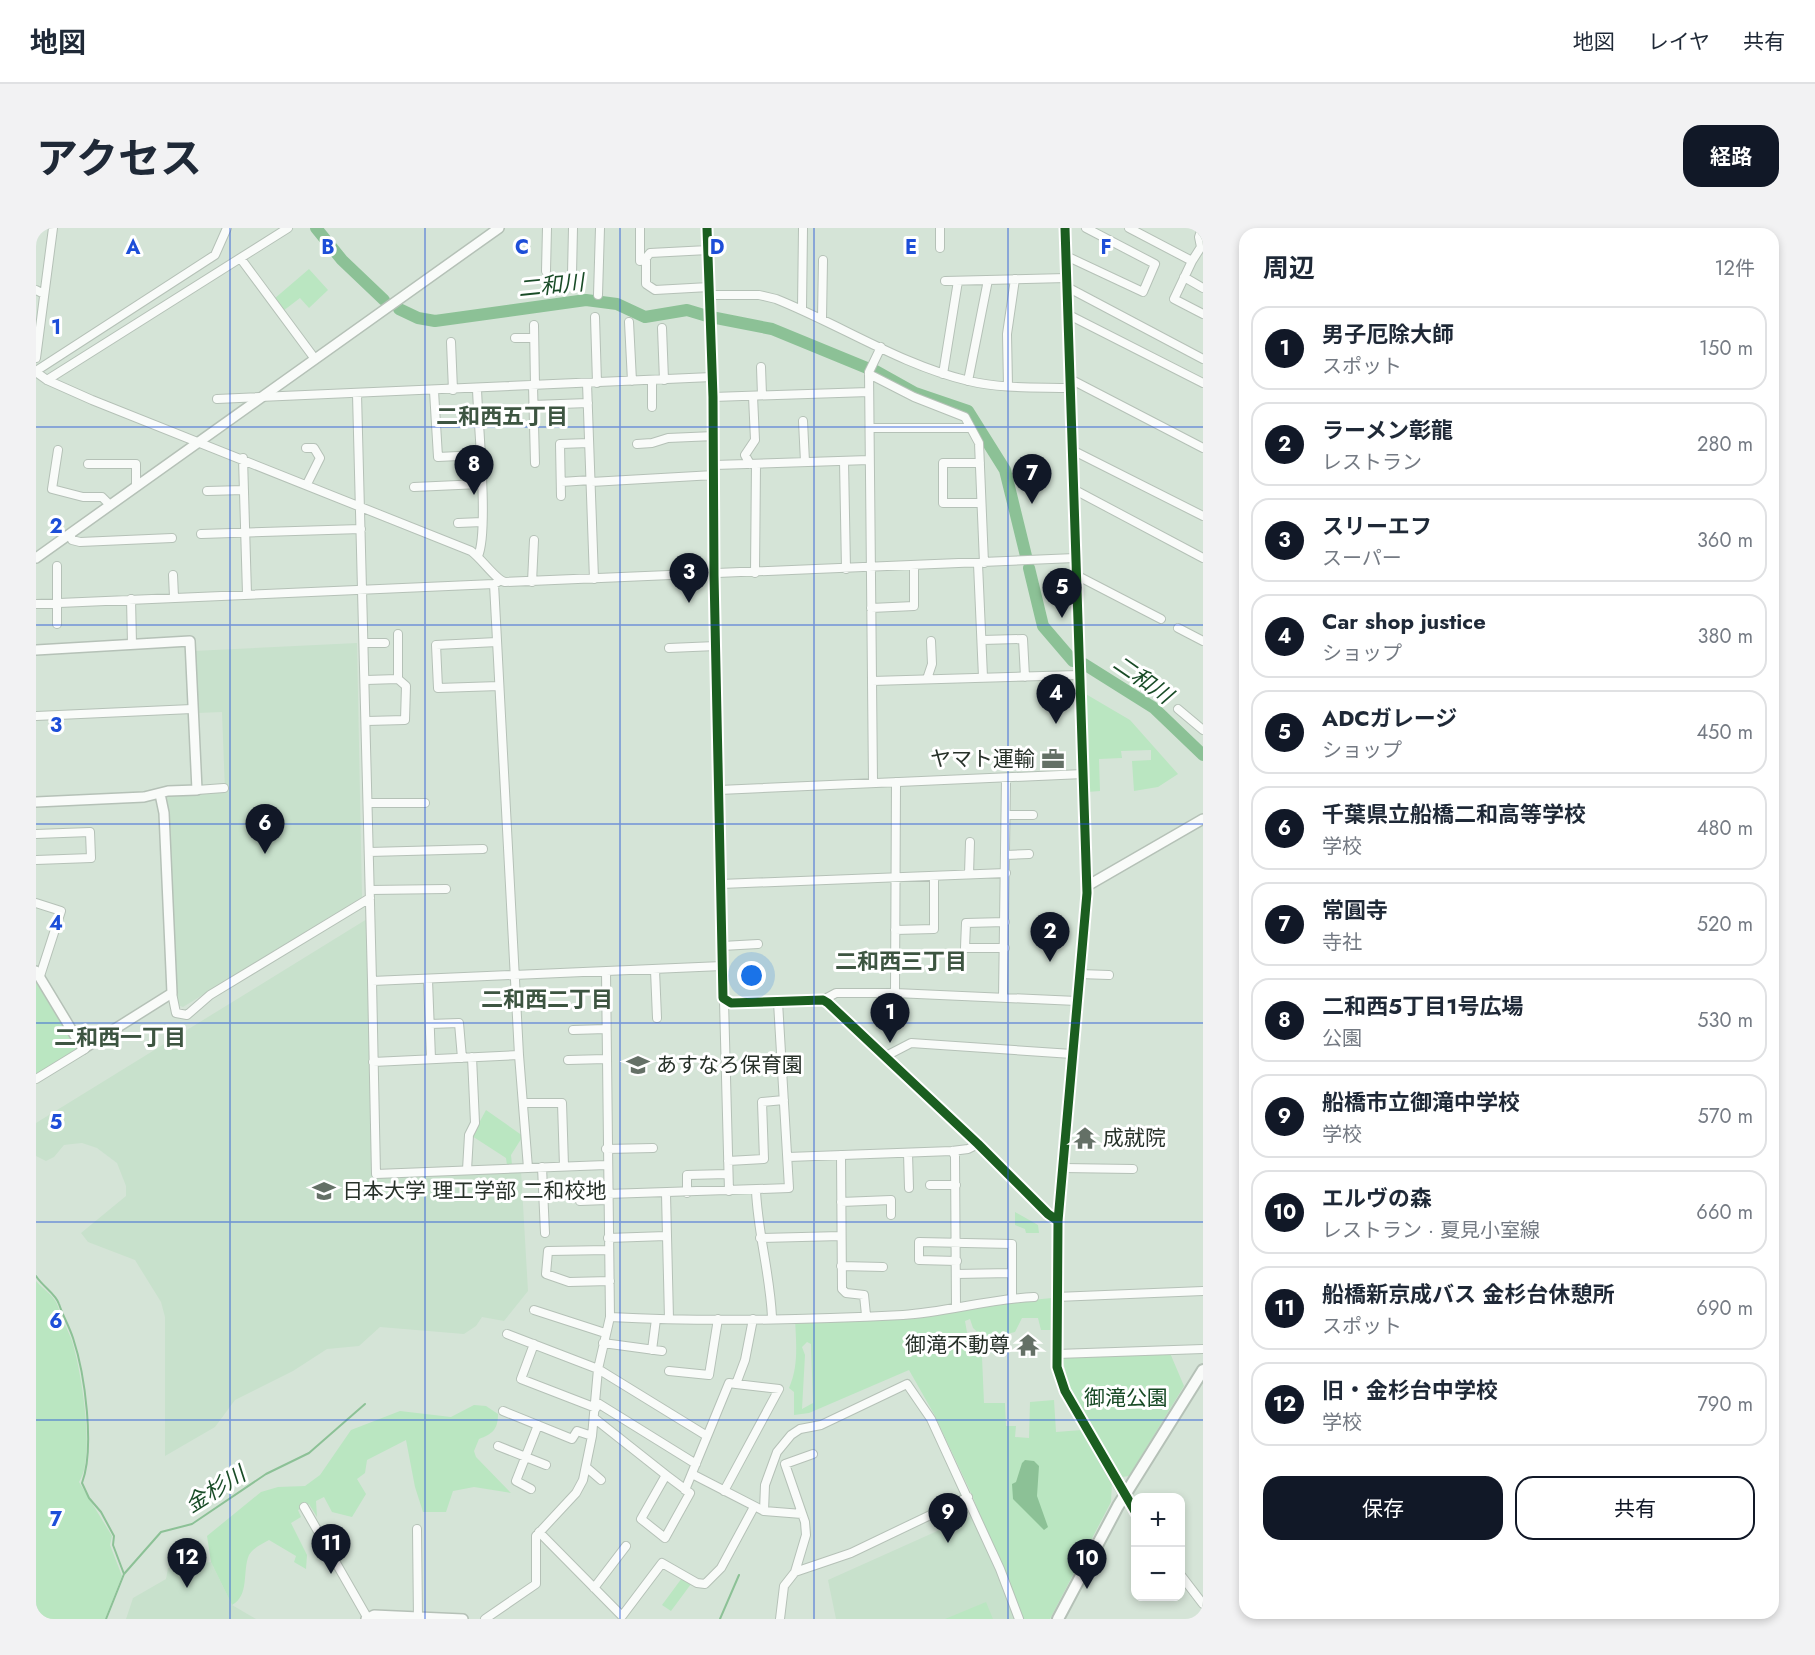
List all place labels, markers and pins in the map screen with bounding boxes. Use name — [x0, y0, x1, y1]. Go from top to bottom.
pin: 8 — [454, 446, 494, 495]
pin: 7 — [1012, 454, 1052, 504]
pin: 3 — [670, 554, 708, 603]
pin: 5 — [1042, 568, 1082, 618]
pin: 4 — [1036, 674, 1076, 724]
place label: ヤマト運輸 — [930, 744, 1035, 774]
office icon: ヤマト運輸 — [1040, 746, 1066, 772]
pin: 6 — [246, 804, 284, 854]
pin: 2 — [1030, 912, 1070, 962]
pin: 1 — [870, 994, 910, 1043]
place label: あすなろ保育園 — [656, 1050, 803, 1080]
school or university icon: あすなろ保育園 — [625, 1052, 651, 1078]
place label: 成就院 — [1103, 1123, 1166, 1153]
temple icon: 成就院 — [1072, 1125, 1098, 1151]
place label: 日本大学 理工学部 二和校地 — [342, 1176, 607, 1206]
school or university icon: 日本大学 理工学部 二和校地 — [311, 1178, 337, 1204]
place label: 御滝不動尊 — [905, 1330, 1010, 1360]
temple icon: 御滝不動尊 — [1015, 1332, 1041, 1358]
pin: 9 — [928, 1494, 968, 1543]
pin: 11 — [312, 1524, 350, 1574]
pin: 12 — [168, 1538, 206, 1588]
pin: 10 — [1068, 1540, 1106, 1589]

